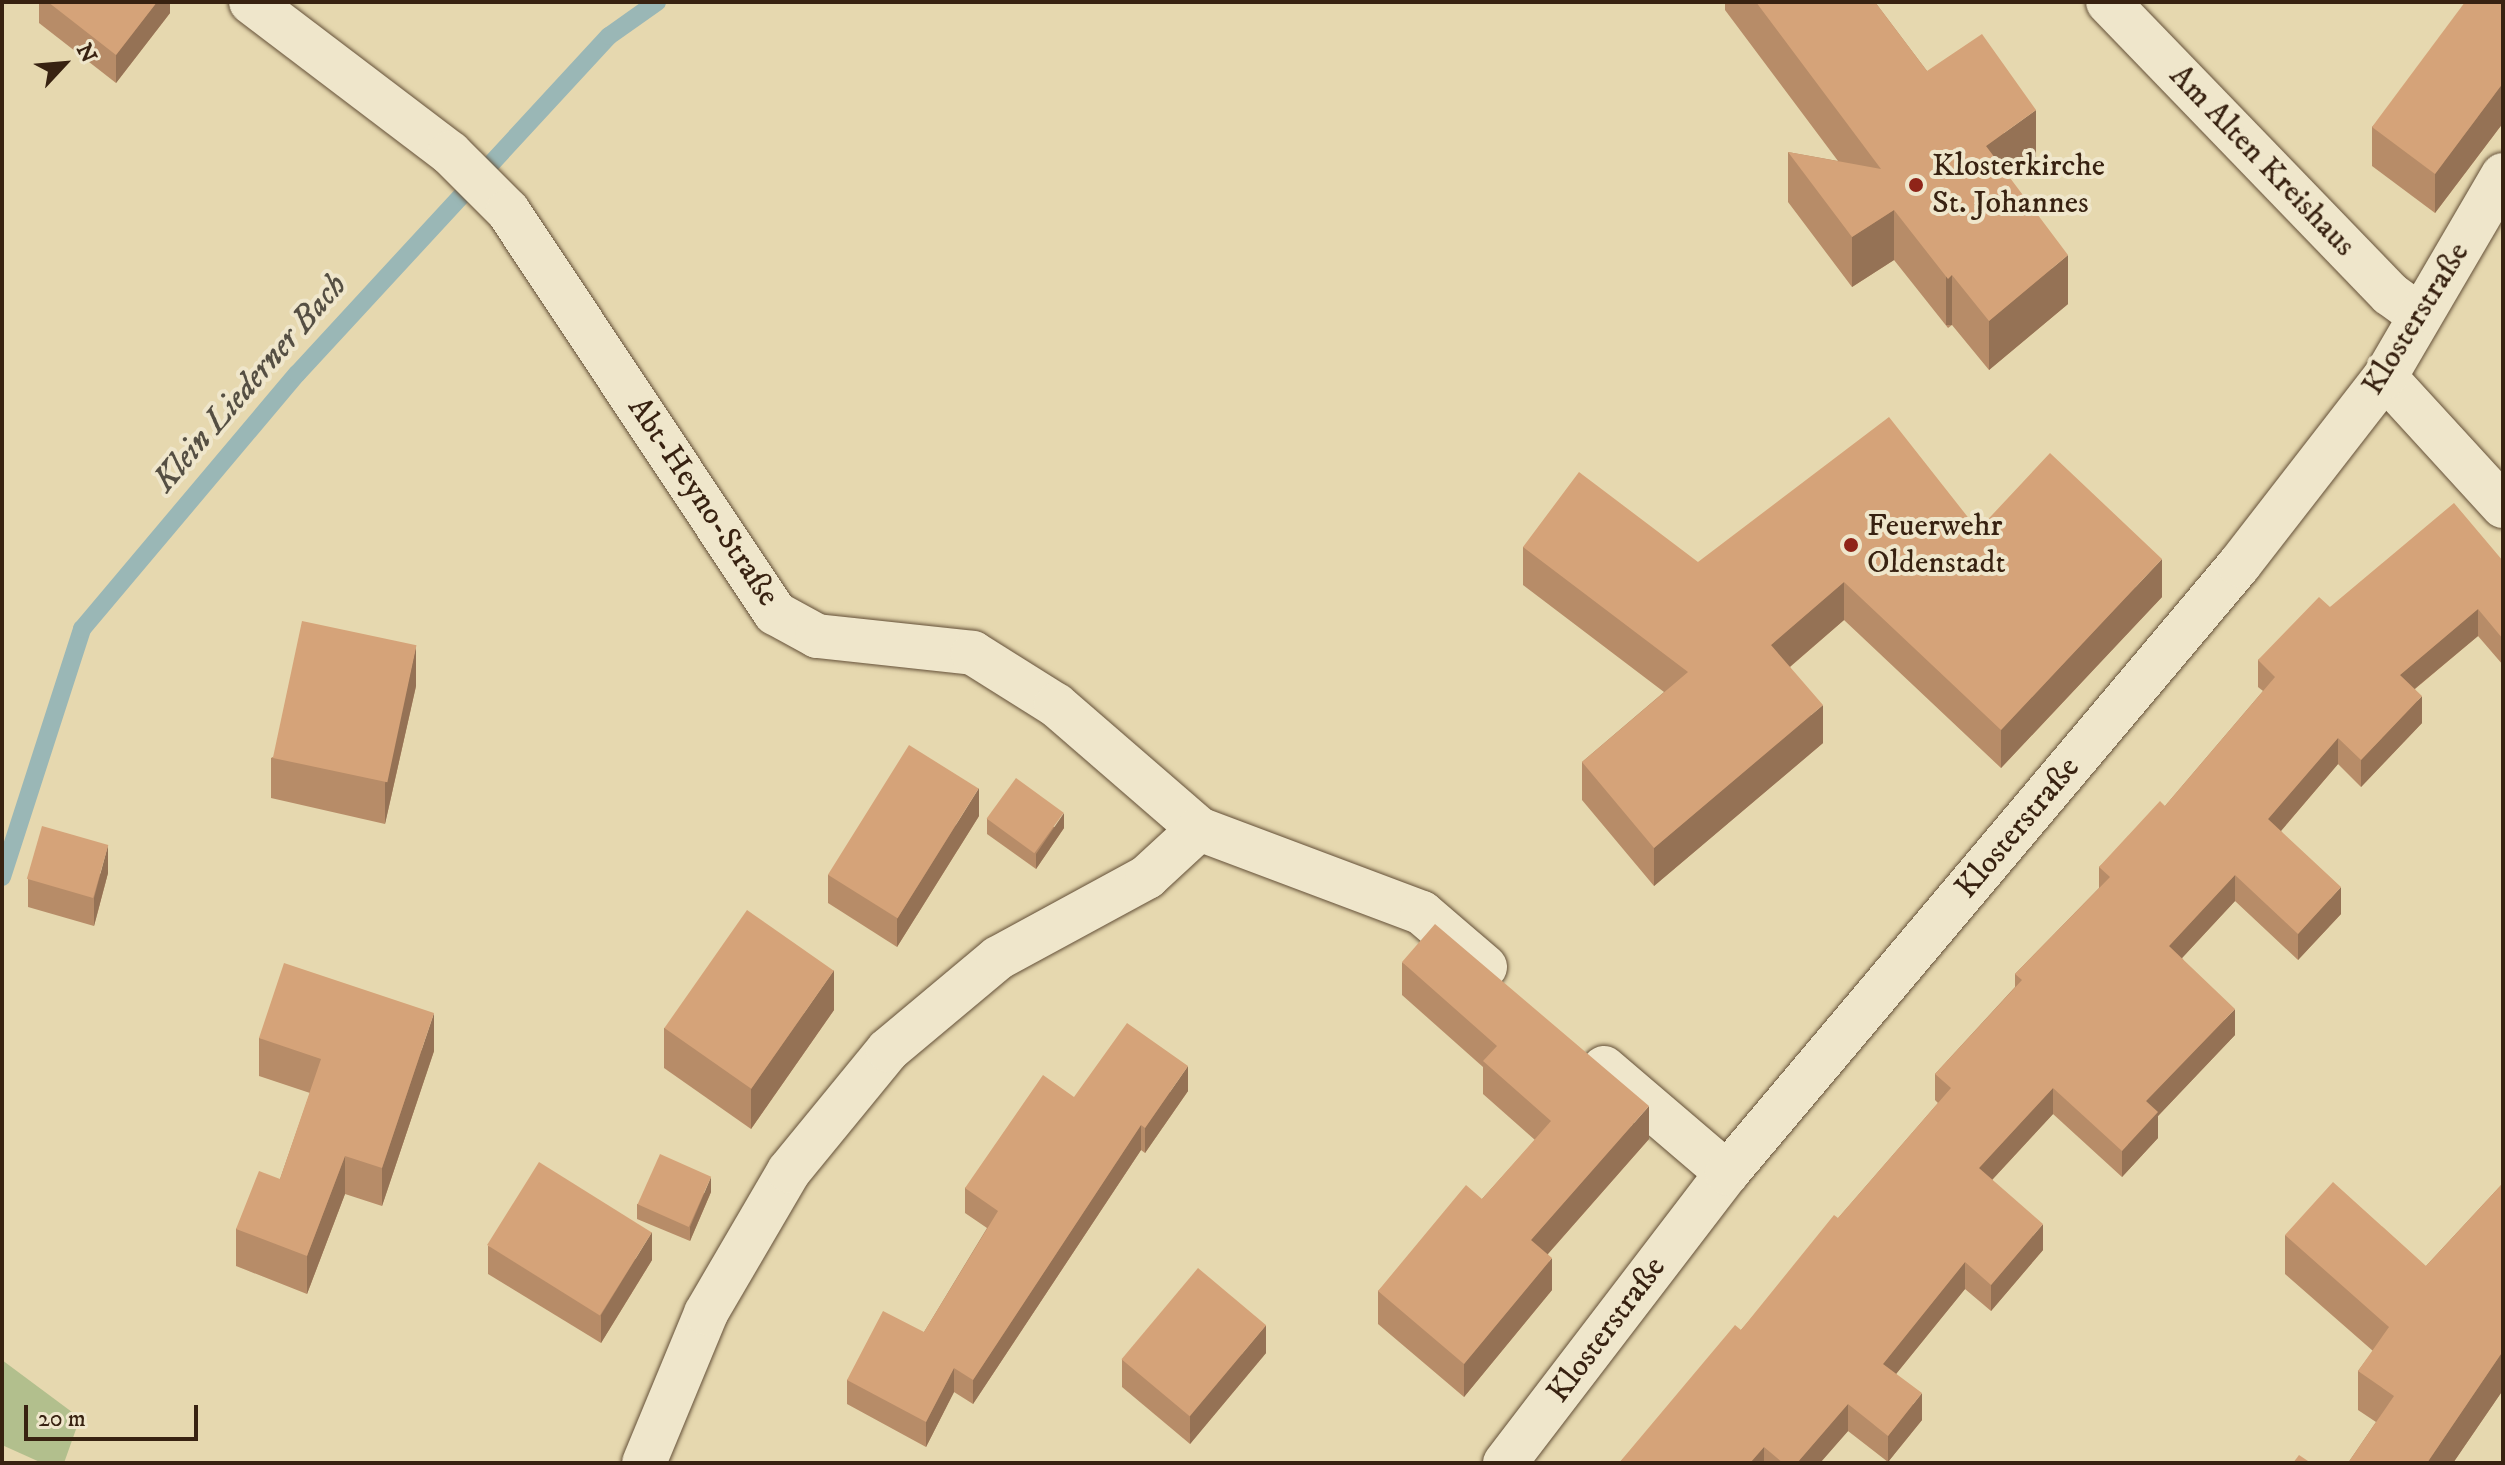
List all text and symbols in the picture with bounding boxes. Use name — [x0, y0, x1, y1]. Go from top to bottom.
north arrow — [24, 24, 104, 104]
text: N — [70, 39, 102, 67]
street label: Am Alten Kreishaus — [2161, 57, 2363, 265]
place label: Klosterkirche St. Johannes — [1932, 148, 2105, 223]
marker: Klosterkirche St. Johannes — [1907, 176, 1925, 194]
street label: Klosterstraße — [2354, 236, 2478, 402]
water label: Klein Liederner Bach — [144, 266, 356, 500]
street label: Abt-Heyno-Straße — [619, 390, 787, 614]
place label: Feuerwehr Oldenstadt — [1867, 508, 2006, 583]
marker: Feuerwehr Oldenstadt — [1842, 536, 1860, 554]
street label: Klosterstraße — [1948, 750, 2088, 906]
street label: Klosterstraße — [1540, 1249, 1674, 1411]
scale bar — [28, 1389, 202, 1439]
text: 20 m — [38, 1404, 86, 1434]

